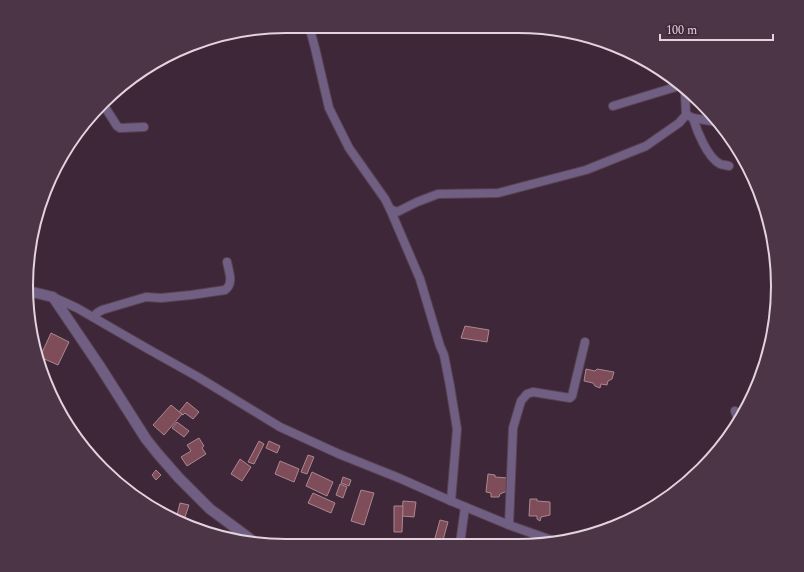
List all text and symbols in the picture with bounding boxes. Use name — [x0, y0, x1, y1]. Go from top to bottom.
scale bar — [660, 16, 773, 42]
text: 100 m — [666, 21, 697, 40]

